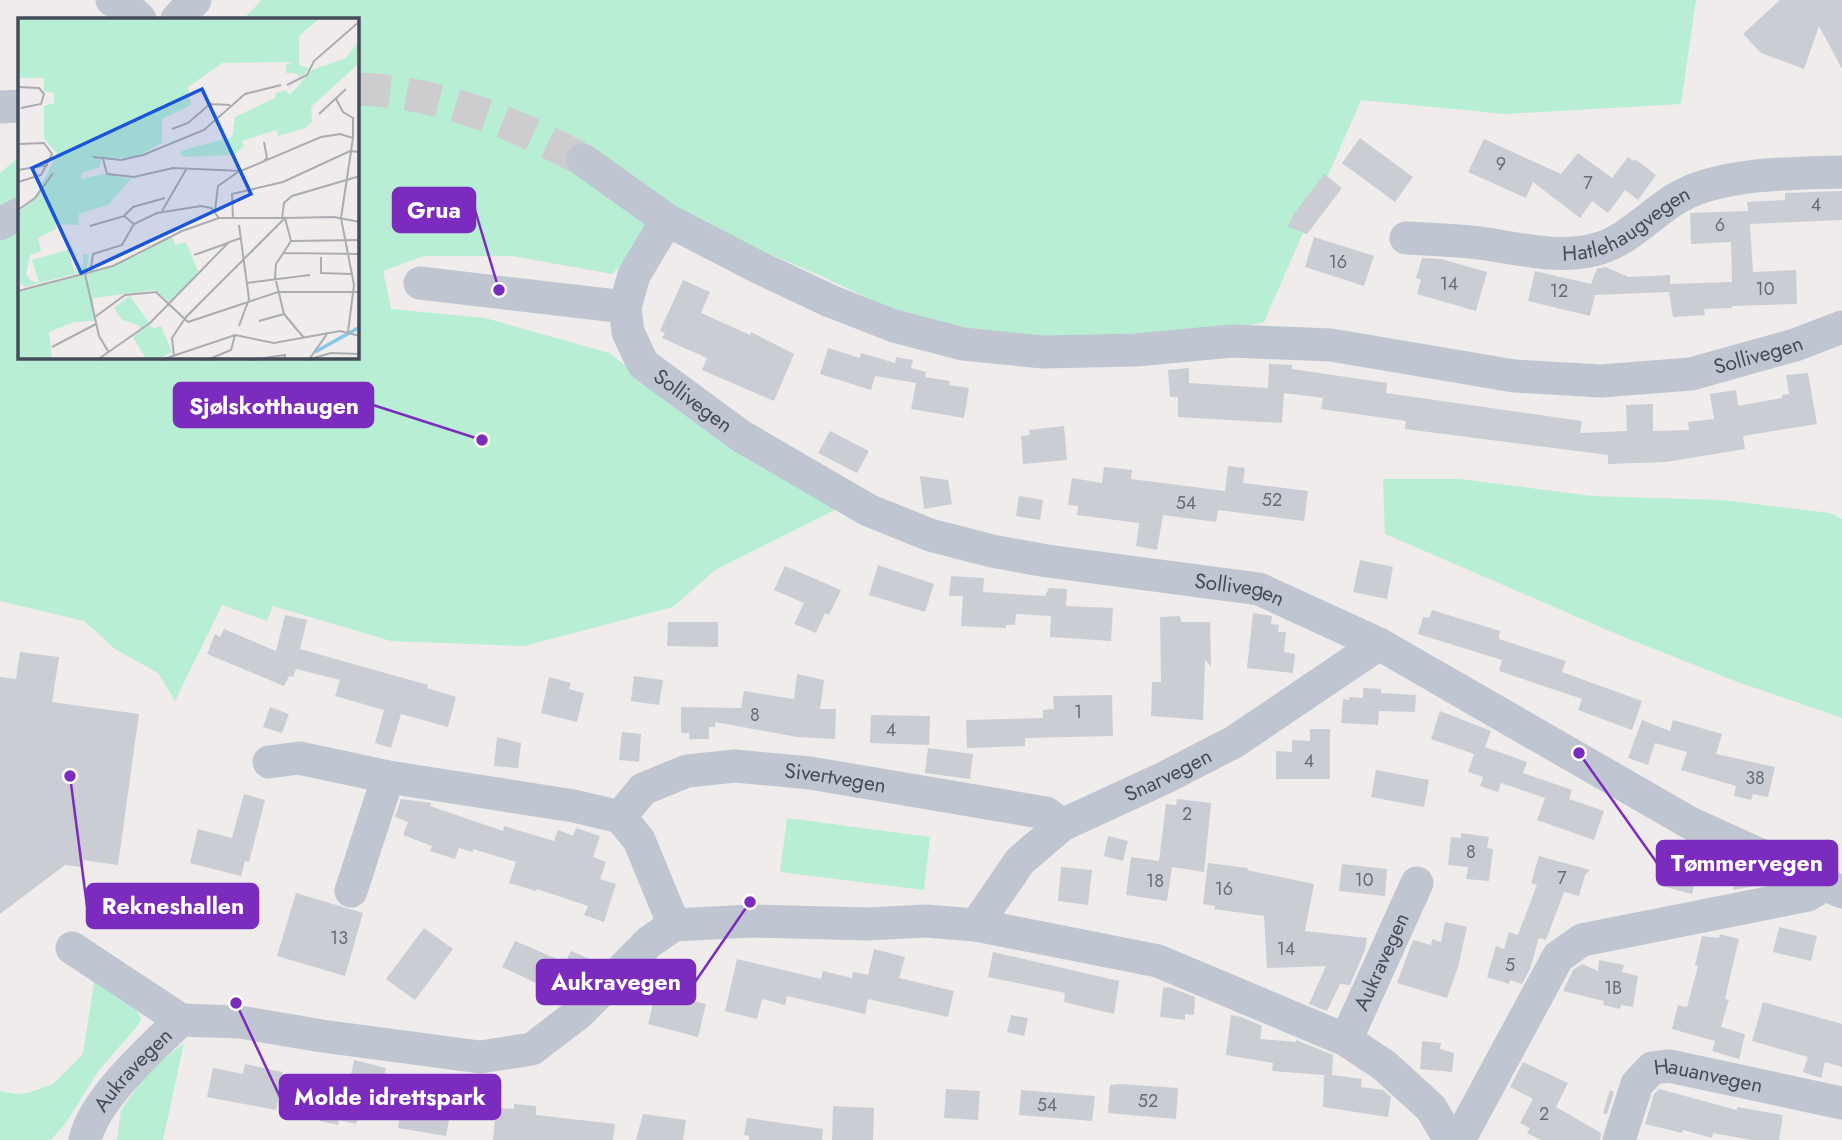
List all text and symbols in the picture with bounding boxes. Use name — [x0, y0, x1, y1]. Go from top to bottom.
inset map — [18, 18, 359, 359]
house number: 9 — [1496, 151, 1506, 177]
house number: 7 — [1583, 170, 1593, 196]
street label: Hatlehaugvegen — [1562, 179, 1695, 269]
callout: Grua — [393, 188, 475, 232]
house number: 4 — [1811, 192, 1821, 218]
text: Grua — [407, 193, 461, 227]
house number: 6 — [1715, 212, 1725, 238]
house number: 16 — [1329, 249, 1347, 275]
house number: 14 — [1440, 271, 1458, 297]
house number: 10 — [1756, 276, 1775, 302]
house number: 12 — [1550, 278, 1568, 304]
street label: Sollivegen — [1710, 328, 1808, 382]
street label: Sollivegen — [647, 362, 739, 440]
callout: Sjølskotthaugen — [174, 383, 373, 427]
text: Sjølskotthaugen — [189, 389, 359, 423]
house number: 52 — [1262, 487, 1282, 513]
house number: 54 — [1176, 490, 1196, 516]
street label: Sollivegen — [1193, 566, 1290, 614]
house number: 1 — [1074, 699, 1082, 725]
house number: 8 — [750, 702, 760, 728]
house number: 4 — [886, 717, 896, 743]
street label: Snarvegen — [1119, 741, 1217, 809]
house number: 4 — [1304, 748, 1314, 774]
street label: Sivertvegen — [783, 756, 888, 801]
house number: 38 — [1745, 765, 1765, 791]
house number: 2 — [1182, 801, 1192, 827]
house number: 8 — [1466, 839, 1476, 865]
callout: Tømmervegen — [1657, 841, 1837, 885]
text: Tømmervegen — [1671, 846, 1823, 880]
house number: 7 — [1557, 865, 1567, 891]
house number: 10 — [1355, 867, 1374, 893]
house number: 18 — [1146, 868, 1164, 894]
house number: 16 — [1215, 876, 1233, 902]
callout: Rekneshallen — [87, 884, 258, 928]
text: Rekneshallen — [102, 889, 244, 923]
street label: Aukravegen — [1346, 908, 1417, 1015]
house number: 13 — [330, 925, 348, 951]
house number: 14 — [1277, 936, 1295, 962]
house number: 5 — [1505, 952, 1515, 978]
callout: Aukravegen — [537, 960, 695, 1004]
text: Aukravegen — [550, 965, 681, 999]
house number: 1B — [1604, 975, 1622, 1001]
street label: Aukravegen — [86, 1021, 179, 1118]
street label: Hauanvegen — [1652, 1051, 1766, 1101]
callout: Molde idrettspark — [280, 1075, 500, 1119]
text: Molde idrettspark — [294, 1080, 487, 1114]
house number: 52 — [1138, 1088, 1158, 1114]
house number: 54 — [1037, 1092, 1057, 1118]
house number: 2 — [1539, 1101, 1549, 1127]

